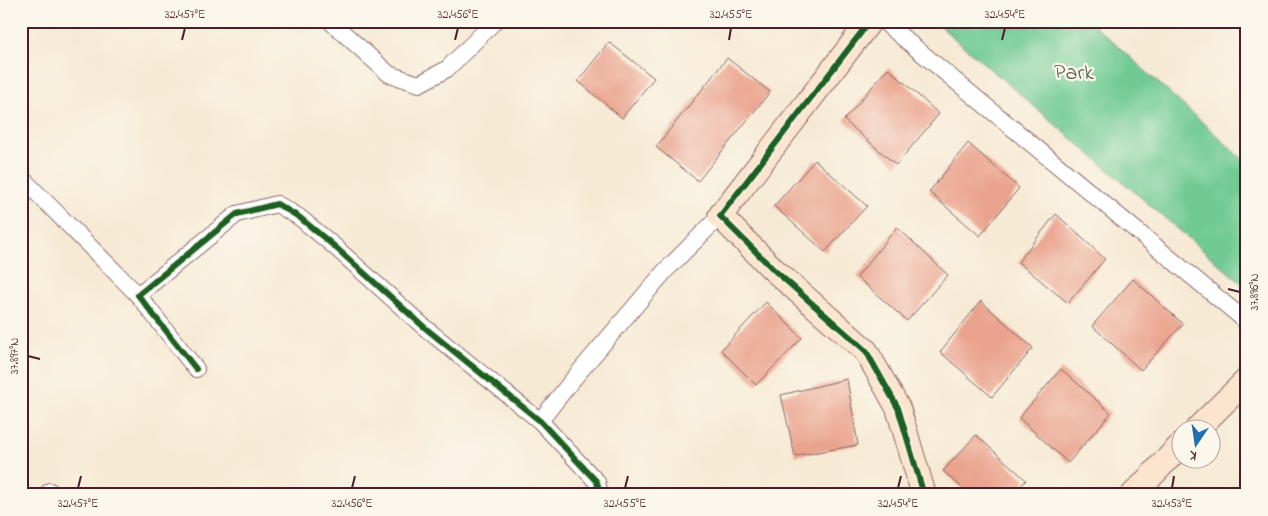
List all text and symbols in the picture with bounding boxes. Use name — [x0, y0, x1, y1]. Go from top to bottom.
text: 32.457°E — [165, 6, 205, 24]
text: 32.456°E — [438, 6, 478, 24]
text: 32.455°E — [710, 6, 752, 24]
text: 32.454°E — [985, 6, 1025, 24]
park label: Park — [1054, 58, 1094, 90]
text: 37.896°N — [1246, 273, 1264, 311]
text: 37.897°N — [6, 338, 24, 374]
north arrow — [1170, 418, 1220, 468]
text: K — [1187, 444, 1199, 466]
text: 32.457°E — [58, 495, 98, 513]
text: 32.456°E — [332, 495, 372, 513]
text: 32.455°E — [604, 495, 646, 513]
text: 32.454°E — [878, 495, 918, 513]
text: 32.453°E — [1152, 495, 1192, 513]

